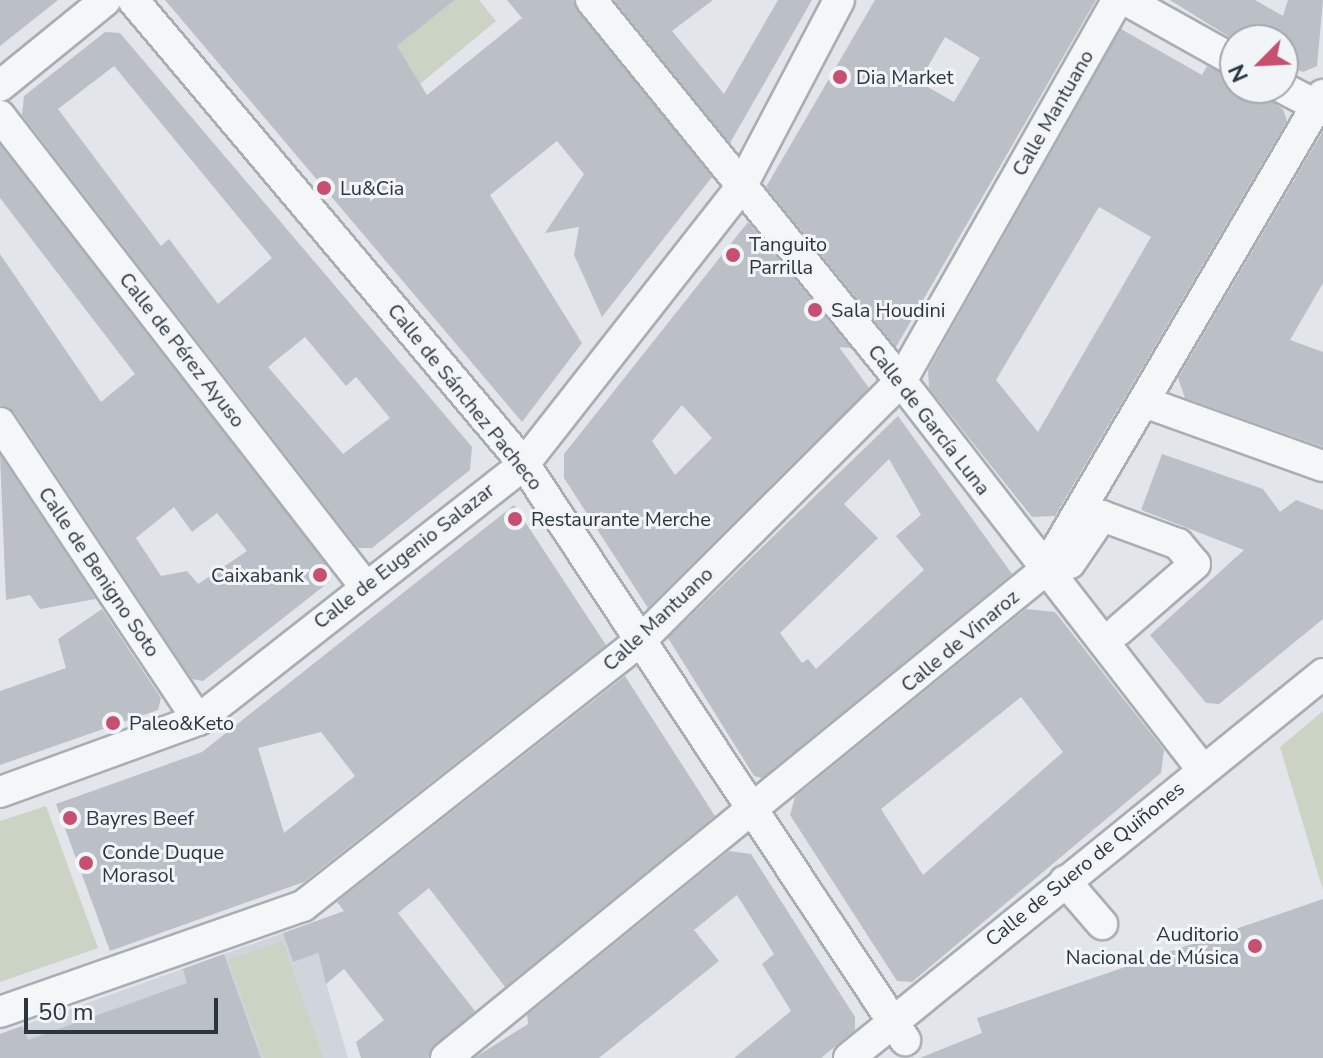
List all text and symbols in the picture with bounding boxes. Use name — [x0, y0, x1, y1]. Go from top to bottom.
north arrow — [1219, 24, 1299, 104]
street label: Calle Mantuano — [1007, 46, 1099, 180]
text: N — [1222, 59, 1256, 87]
place label: Dia Market — [856, 65, 953, 89]
marker: Dia Market — [831, 68, 849, 86]
place label: Lu&Cia — [340, 176, 404, 200]
marker: Lu&Cia — [315, 179, 333, 197]
place label: Tanguito Parrilla — [749, 232, 827, 279]
marker: Tanguito Parrilla — [724, 246, 742, 264]
street label: Calle de Pérez Ayuso — [114, 268, 250, 432]
place label: Sala Houdini — [831, 298, 945, 322]
street label: Calle de Sánchez Pacheco — [382, 299, 548, 495]
marker: Sala Houdini — [806, 301, 824, 319]
street label: Calle de García Luna — [863, 340, 995, 500]
street label: Calle de Eugenio Salazar — [309, 478, 499, 634]
street label: Calle de Benigno Soto — [33, 483, 165, 661]
place label: Restaurante Merche — [531, 507, 711, 531]
marker: Restaurante Merche — [506, 510, 524, 528]
street label: Calle Mantuano — [598, 562, 718, 676]
place label: Caixabank — [211, 563, 304, 587]
marker: Caixabank — [311, 566, 329, 584]
street label: Calle de Vinaroz — [896, 585, 1024, 697]
place label: Paleo&Keto — [129, 711, 234, 735]
marker: Paleo&Keto — [104, 714, 122, 732]
street label: Calle de Suero de Quiñones — [981, 776, 1189, 952]
place label: Bayres Beef — [86, 806, 194, 830]
marker: Bayres Beef — [61, 809, 79, 827]
place label: Conde Duque Morasol — [102, 840, 224, 887]
marker: Conde Duque Morasol — [77, 854, 95, 872]
place label: Auditorio Nacional de Música — [1066, 922, 1239, 969]
marker: Auditorio Nacional de Música — [1246, 937, 1264, 955]
scale bar — [28, 982, 222, 1032]
text: 50 m — [38, 996, 94, 1028]

